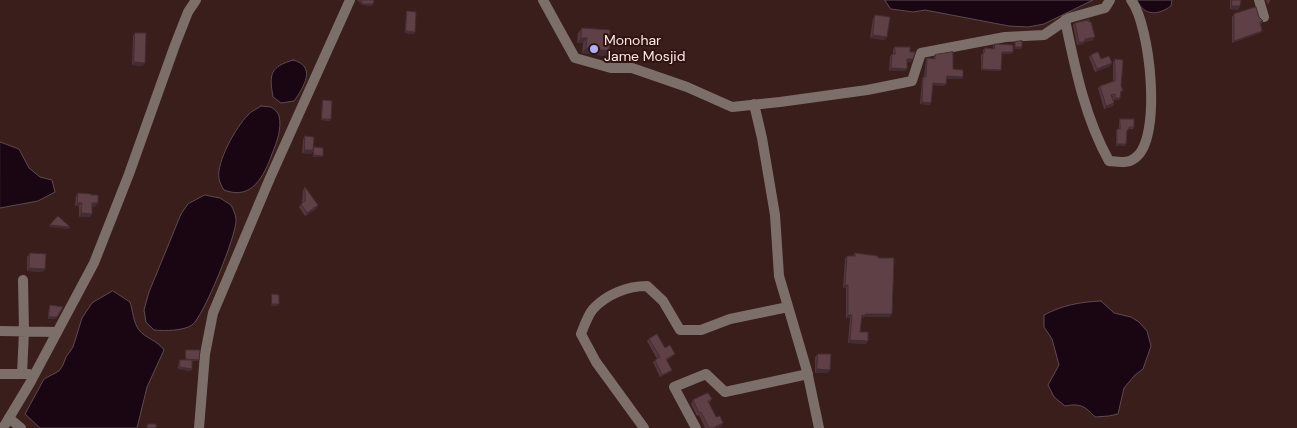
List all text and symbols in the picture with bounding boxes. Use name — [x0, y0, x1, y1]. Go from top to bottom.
place label: Monohar Jame Mosjid — [604, 33, 685, 65]
marker: Monohar Jame Mosjid — [588, 43, 600, 55]

